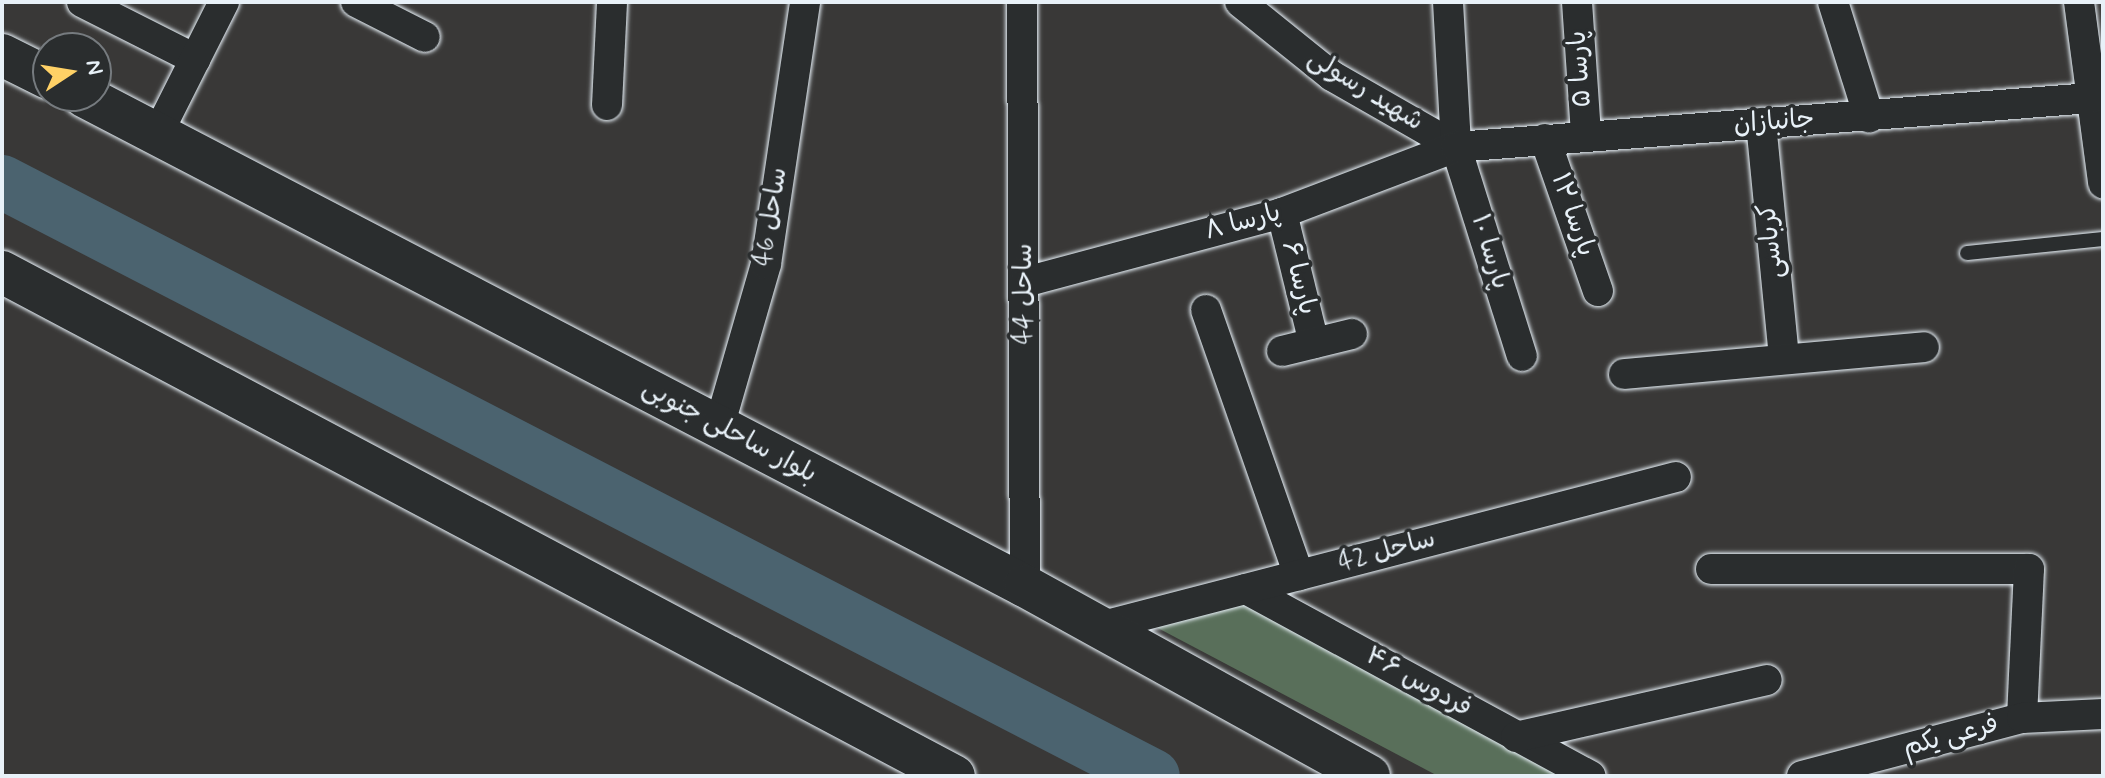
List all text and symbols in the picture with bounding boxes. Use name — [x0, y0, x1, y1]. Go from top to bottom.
street label: پارسا ۵ — [1563, 30, 1599, 108]
north arrow — [32, 32, 112, 112]
street label: شهید رسولی — [1302, 43, 1428, 139]
text: N — [78, 57, 109, 78]
street label: جانبازان — [1733, 105, 1815, 141]
street label: ساحل 46 — [749, 165, 795, 269]
street label: پارسا ۱۲ — [1543, 169, 1601, 261]
street label: پارسا ۸ — [1202, 198, 1284, 248]
street label: کرباسی — [1753, 202, 1791, 280]
street label: پارسا ۱۰ — [1463, 211, 1515, 293]
street label: پارسا ۶ — [1274, 238, 1322, 318]
street label: ساحل 44 — [1009, 243, 1041, 345]
street label: بلوار ساحلی جنوبی — [637, 373, 821, 491]
street label: ساحل 42 — [1335, 524, 1439, 580]
street label: فردوس ۴۶ — [1359, 641, 1477, 725]
street label: فرعی یکم — [1900, 709, 2002, 765]

